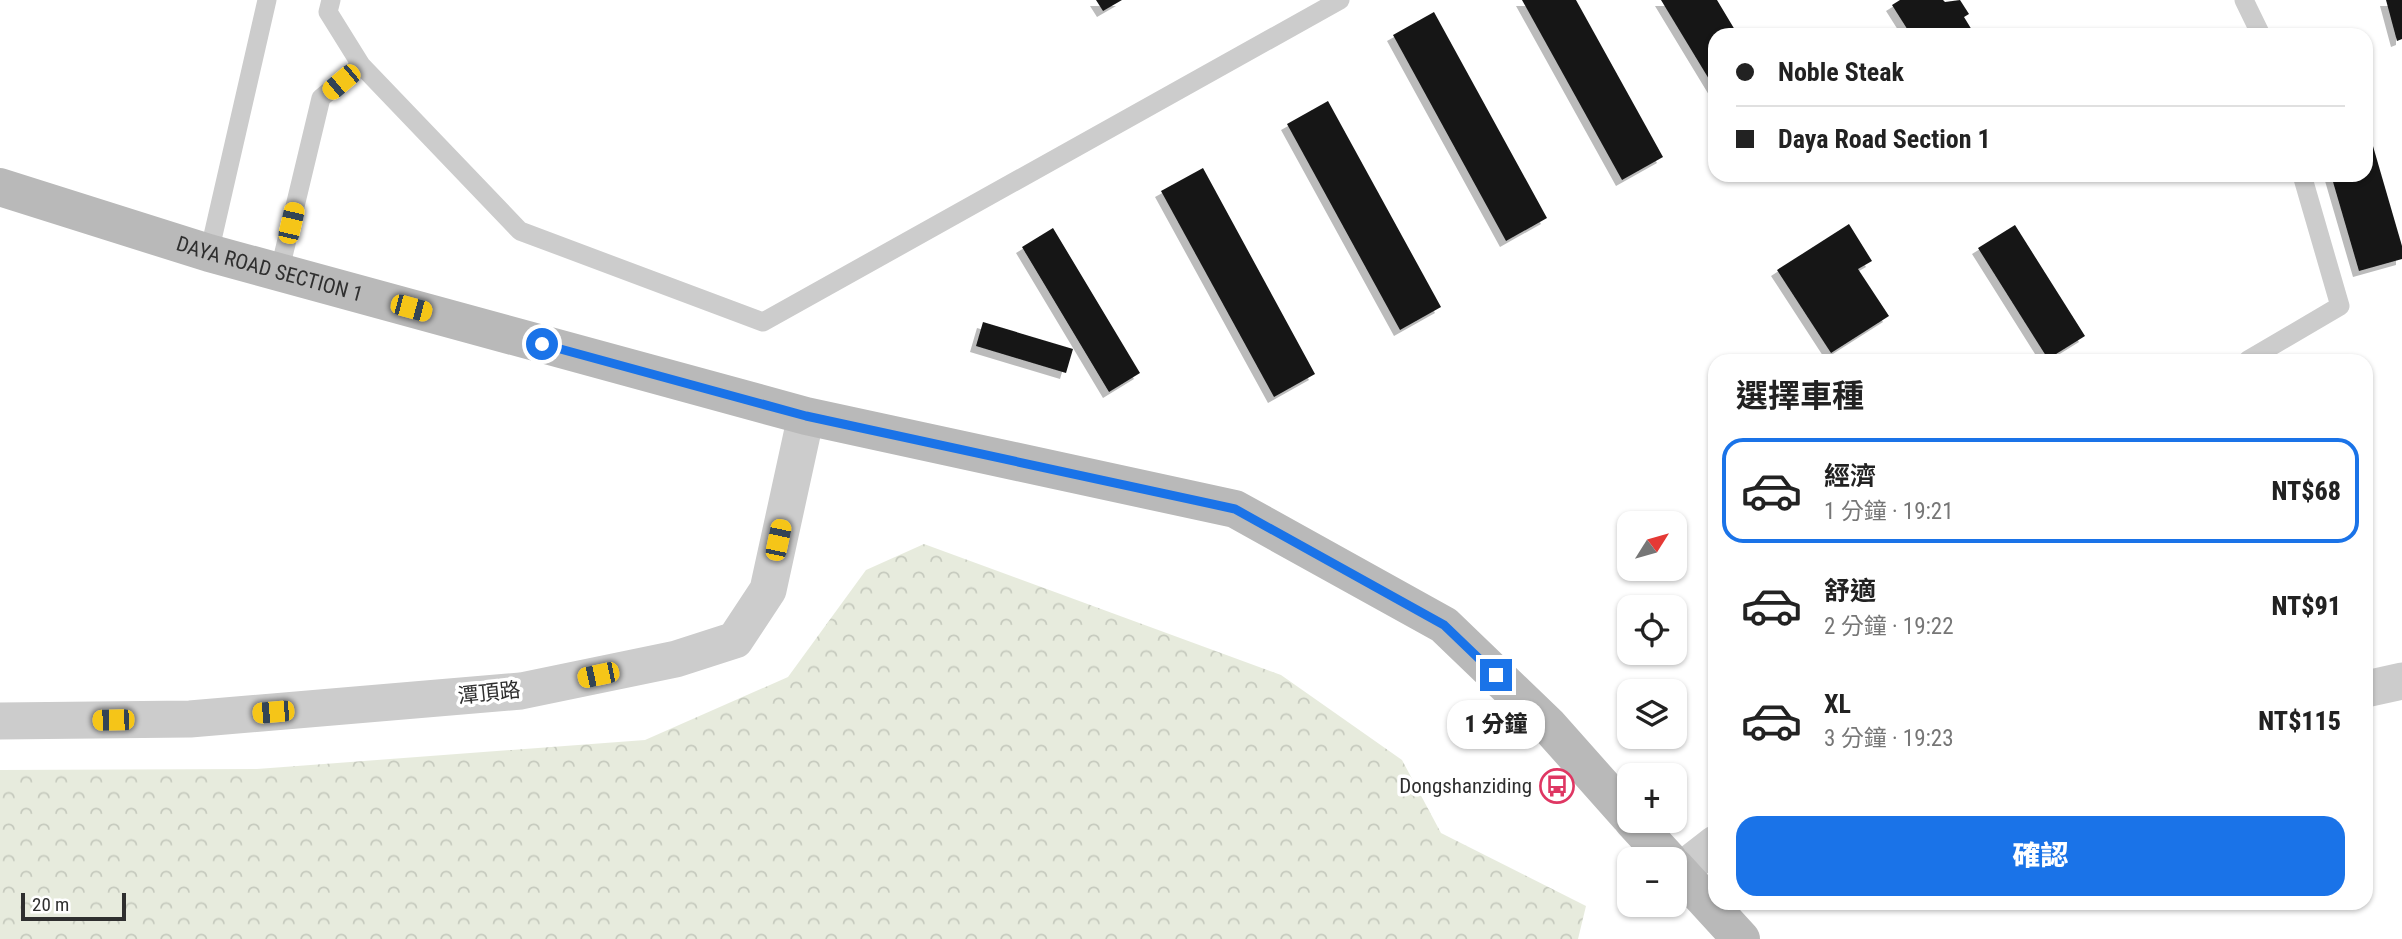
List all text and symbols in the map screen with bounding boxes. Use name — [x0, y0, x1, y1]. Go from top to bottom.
text: Noble Steak — [1778, 57, 1904, 87]
car — [319, 60, 364, 104]
text: Daya Road Section 1 — [1778, 124, 1991, 154]
car — [277, 200, 306, 246]
street label: DAYA ROAD SECTION 1 — [174, 231, 366, 306]
car — [388, 292, 435, 324]
route start — [526, 328, 558, 360]
text: 選擇車種 — [1736, 377, 1864, 415]
icon: car — [1740, 459, 1803, 522]
text: 經濟 — [1824, 461, 1876, 491]
text: NT$68 — [2272, 476, 2341, 506]
text: 1 分鐘 · 19:21 — [1824, 498, 1954, 525]
north arrow — [1617, 511, 1687, 581]
map controls — [1617, 511, 1687, 917]
car — [764, 517, 793, 563]
icon: car — [1740, 574, 1803, 637]
text: 舒適 — [1824, 576, 1876, 606]
text: NT$91 — [2272, 591, 2341, 621]
button: locate — [1617, 595, 1687, 665]
text: 2 分鐘 · 19:22 — [1824, 613, 1954, 640]
route end — [1480, 659, 1512, 691]
car — [576, 660, 621, 690]
street label: 潭頂路 — [456, 678, 522, 708]
button: layers — [1617, 679, 1687, 749]
icon: car — [1740, 689, 1803, 752]
text: XL — [1824, 689, 1851, 719]
car — [252, 700, 295, 724]
callout: 1 分鐘 — [1447, 700, 1545, 748]
text: NT$115 — [2258, 706, 2341, 736]
car — [92, 709, 135, 731]
text: 1 分鐘 — [1465, 711, 1528, 738]
text: 3 分鐘 · 19:23 — [1824, 725, 1954, 752]
button: + — [1617, 763, 1687, 833]
bus stop icon: Dongshanziding — [1538, 767, 1576, 805]
place label: Dongshanziding — [1399, 774, 1532, 798]
button: 確認 — [1736, 816, 2345, 896]
button: − — [1617, 847, 1687, 917]
scale bar — [21, 890, 126, 922]
text: 20 m — [32, 893, 69, 916]

